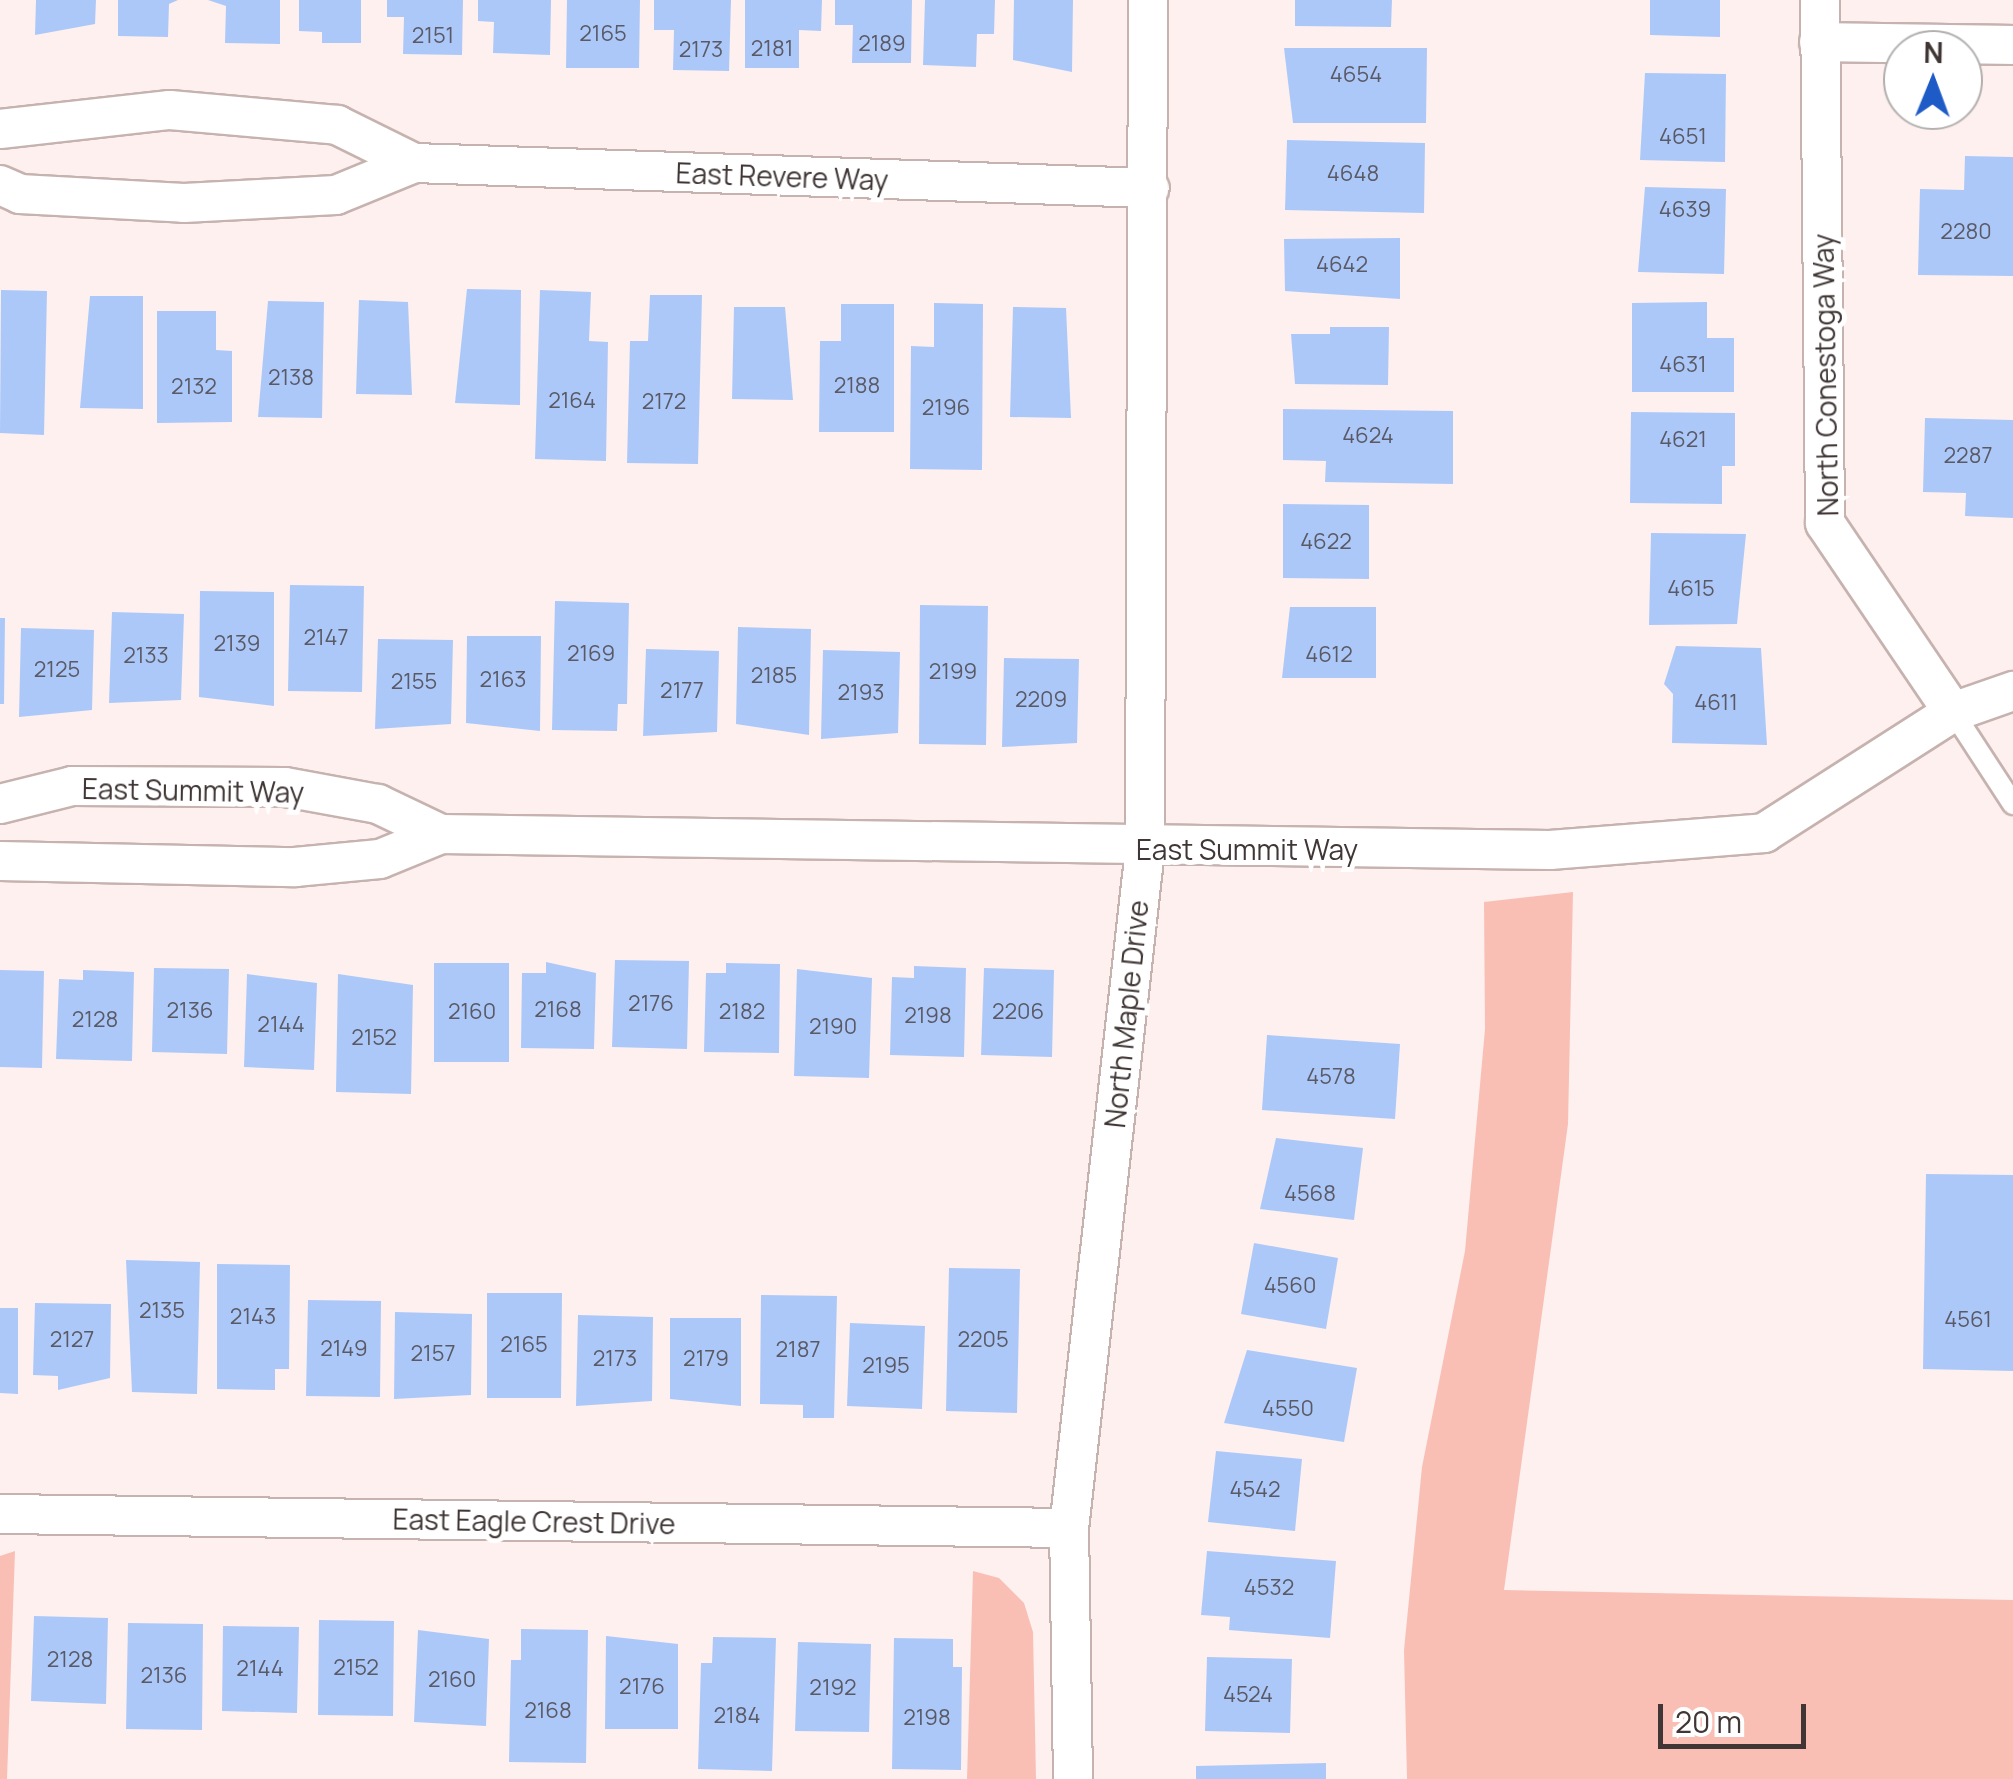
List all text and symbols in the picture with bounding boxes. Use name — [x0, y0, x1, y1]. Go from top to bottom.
house number: 2165 — [579, 21, 627, 47]
house number: 2151 — [412, 23, 454, 49]
north arrow — [1883, 30, 1983, 130]
house number: 2189 — [858, 31, 906, 57]
text: N — [1923, 33, 1944, 71]
house number: 2181 — [751, 36, 793, 62]
house number: 2173 — [679, 37, 723, 63]
house number: 4654 — [1330, 62, 1382, 88]
house number: 4651 — [1659, 124, 1707, 150]
street label: East Revere Way — [675, 155, 889, 197]
house number: 4648 — [1327, 161, 1379, 187]
house number: 4639 — [1659, 197, 1711, 223]
house number: 2280 — [1940, 219, 1992, 245]
street label: North Conestoga Way — [1806, 233, 1844, 517]
house number: 4642 — [1316, 252, 1368, 278]
house number: 4631 — [1659, 352, 1707, 378]
house number: 2138 — [268, 365, 314, 391]
house number: 2188 — [834, 373, 880, 399]
house number: 2132 — [171, 374, 217, 400]
house number: 2164 — [548, 388, 596, 414]
house number: 2172 — [642, 389, 686, 415]
house number: 2196 — [922, 395, 970, 421]
house number: 4624 — [1342, 423, 1394, 449]
house number: 4621 — [1659, 427, 1707, 453]
house number: 2287 — [1944, 443, 1992, 469]
house number: 4622 — [1300, 529, 1352, 555]
house number: 4615 — [1667, 576, 1715, 602]
house number: 2147 — [303, 625, 349, 651]
house number: 2139 — [214, 631, 260, 657]
house number: 2169 — [567, 641, 615, 667]
house number: 4612 — [1305, 642, 1353, 668]
house number: 2133 — [123, 643, 169, 669]
house number: 2125 — [34, 657, 80, 683]
house number: 2199 — [929, 659, 977, 685]
house number: 2185 — [751, 663, 797, 689]
house number: 2163 — [480, 667, 526, 693]
house number: 2155 — [391, 669, 437, 695]
house number: 2177 — [660, 678, 704, 704]
house number: 2193 — [838, 680, 884, 706]
house number: 2209 — [1015, 687, 1067, 713]
house number: 4611 — [1694, 690, 1738, 716]
street label: East Summit Way — [82, 771, 304, 809]
street label: East Summit Way — [1136, 832, 1358, 866]
street label: North Maple Drive — [1097, 898, 1155, 1130]
house number: 2176 — [628, 991, 674, 1017]
house number: 2168 — [534, 997, 582, 1023]
house number: 2136 — [167, 998, 213, 1024]
house number: 2160 — [448, 999, 496, 1025]
house number: 2182 — [719, 999, 765, 1025]
house number: 2206 — [992, 999, 1044, 1025]
house number: 2198 — [904, 1003, 952, 1029]
house number: 2128 — [72, 1007, 118, 1033]
house number: 2144 — [257, 1012, 305, 1038]
house number: 2190 — [809, 1014, 857, 1040]
house number: 2152 — [351, 1025, 397, 1051]
house number: 4578 — [1306, 1064, 1356, 1090]
house number: 4568 — [1284, 1181, 1336, 1207]
house number: 4560 — [1264, 1273, 1316, 1299]
house number: 2135 — [139, 1298, 185, 1324]
house number: 2143 — [230, 1304, 276, 1330]
house number: 4561 — [1944, 1307, 1992, 1333]
house number: 2127 — [50, 1327, 94, 1353]
house number: 2205 — [957, 1327, 1009, 1353]
house number: 2165 — [500, 1332, 548, 1358]
house number: 2149 — [320, 1336, 368, 1362]
house number: 2187 — [776, 1337, 820, 1363]
house number: 2157 — [411, 1341, 455, 1367]
house number: 2173 — [593, 1346, 637, 1372]
house number: 2179 — [683, 1346, 729, 1372]
house number: 2195 — [862, 1353, 910, 1379]
house number: 4550 — [1262, 1396, 1314, 1422]
house number: 4542 — [1229, 1477, 1281, 1503]
street label: East Eagle Crest Drive — [392, 1502, 676, 1540]
house number: 4532 — [1244, 1575, 1294, 1601]
house number: 2128 — [47, 1647, 93, 1673]
house number: 2152 — [333, 1655, 379, 1681]
house number: 2144 — [236, 1656, 284, 1682]
house number: 2136 — [141, 1663, 187, 1689]
house number: 2160 — [428, 1667, 476, 1693]
house number: 2176 — [619, 1674, 665, 1700]
house number: 2192 — [809, 1675, 857, 1701]
house number: 4524 — [1223, 1682, 1273, 1708]
scale bar — [1663, 1684, 1810, 1746]
house number: 2168 — [524, 1698, 572, 1724]
text: 20 m — [1675, 1701, 1742, 1742]
house number: 2184 — [714, 1703, 760, 1729]
house number: 2198 — [903, 1705, 951, 1731]

